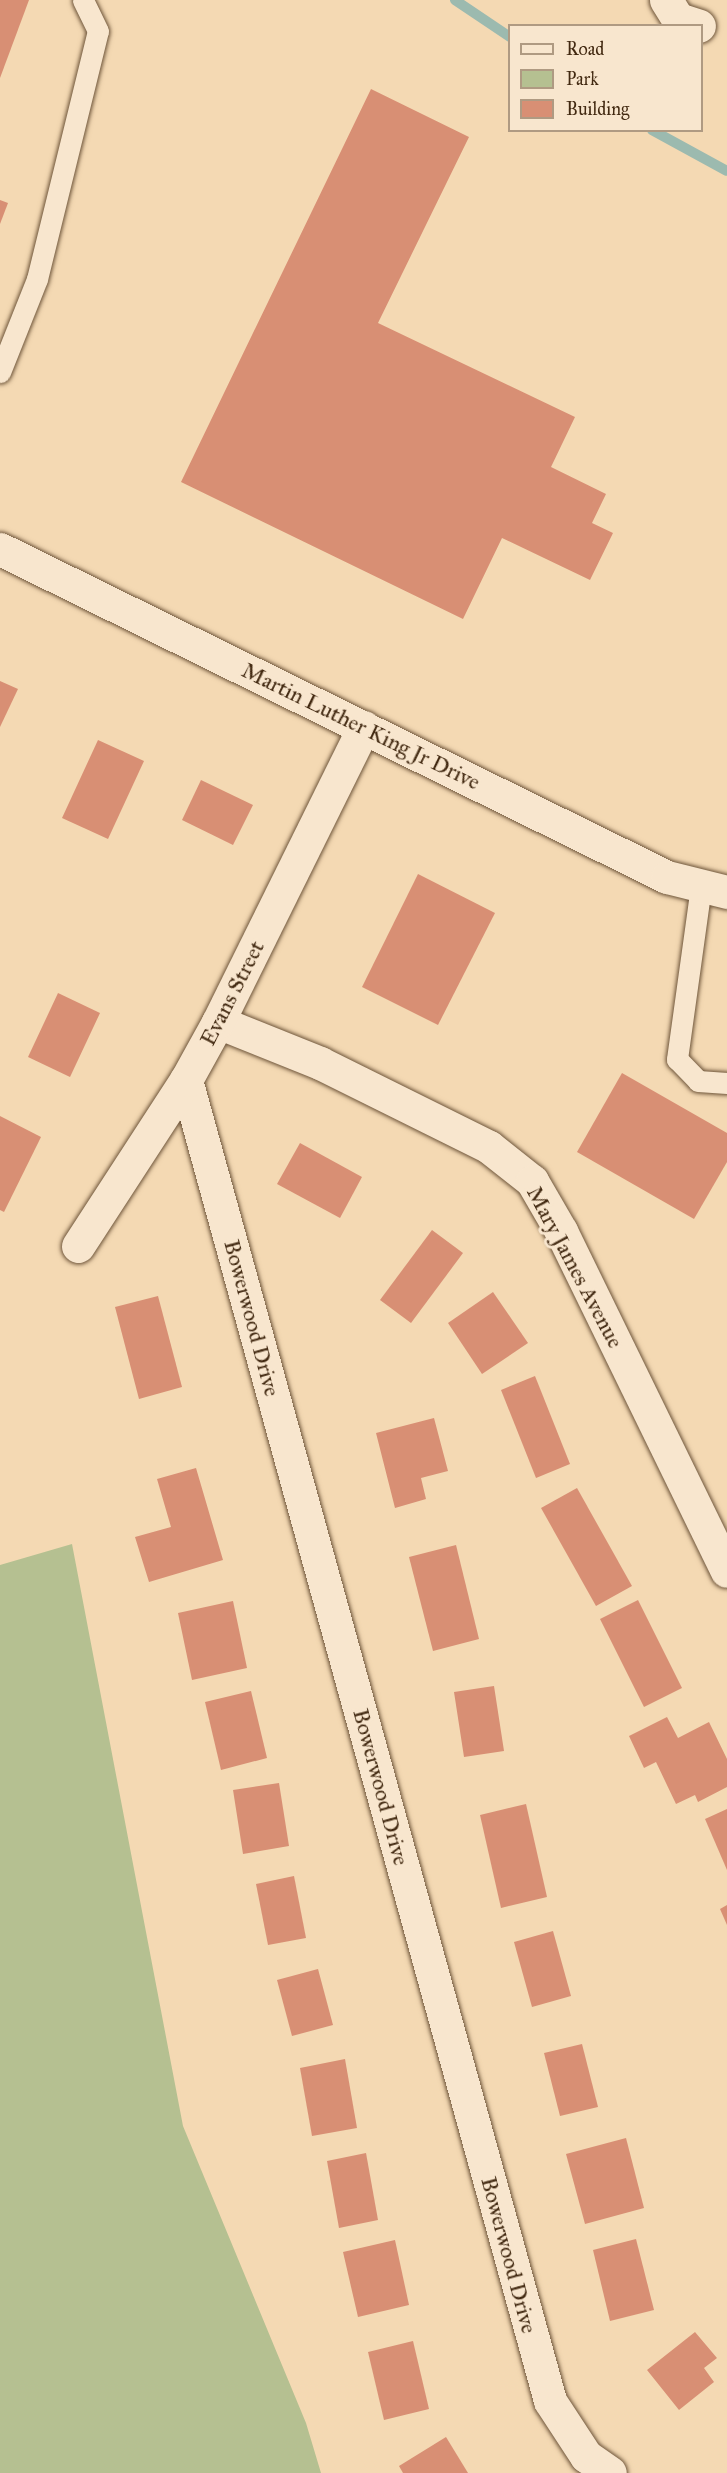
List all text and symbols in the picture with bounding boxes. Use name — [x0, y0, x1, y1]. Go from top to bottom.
legend — [508, 24, 703, 132]
text: Road — [566, 38, 604, 60]
text: Park — [566, 68, 599, 90]
text: Building — [566, 98, 629, 120]
street label: Martin Luther King Jr Drive — [238, 657, 484, 795]
street label: Evans Street — [194, 936, 270, 1050]
street label: Mary James Avenue — [521, 1182, 629, 1352]
street label: Bowerwood Drive — [218, 1237, 286, 1399]
street label: Bowerwood Drive — [347, 1706, 415, 1868]
street label: Bowerwood Drive — [475, 2174, 543, 2336]

